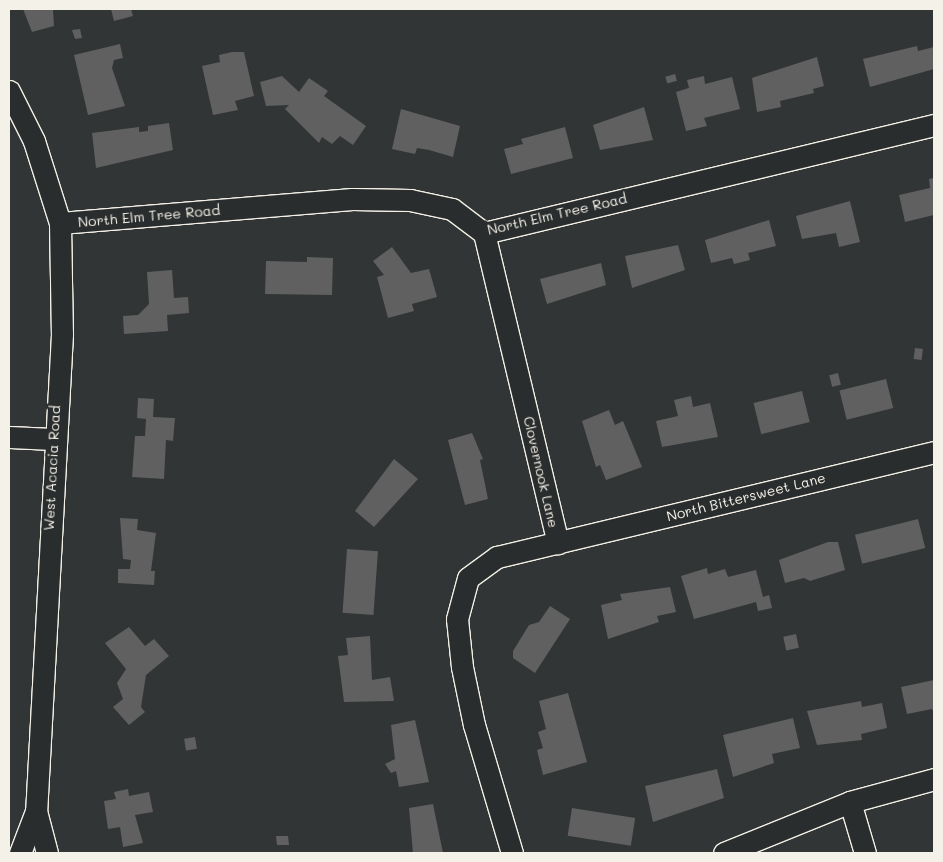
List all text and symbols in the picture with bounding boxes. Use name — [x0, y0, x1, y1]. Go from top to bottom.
street label: North Elm Tree Road — [485, 190, 629, 238]
street label: North Elm Tree Road — [77, 201, 221, 231]
street label: West Acacia Road — [40, 405, 64, 531]
street label: Clovernook Lane — [520, 415, 562, 529]
street label: North Bittersweet Lane — [665, 469, 827, 525]

